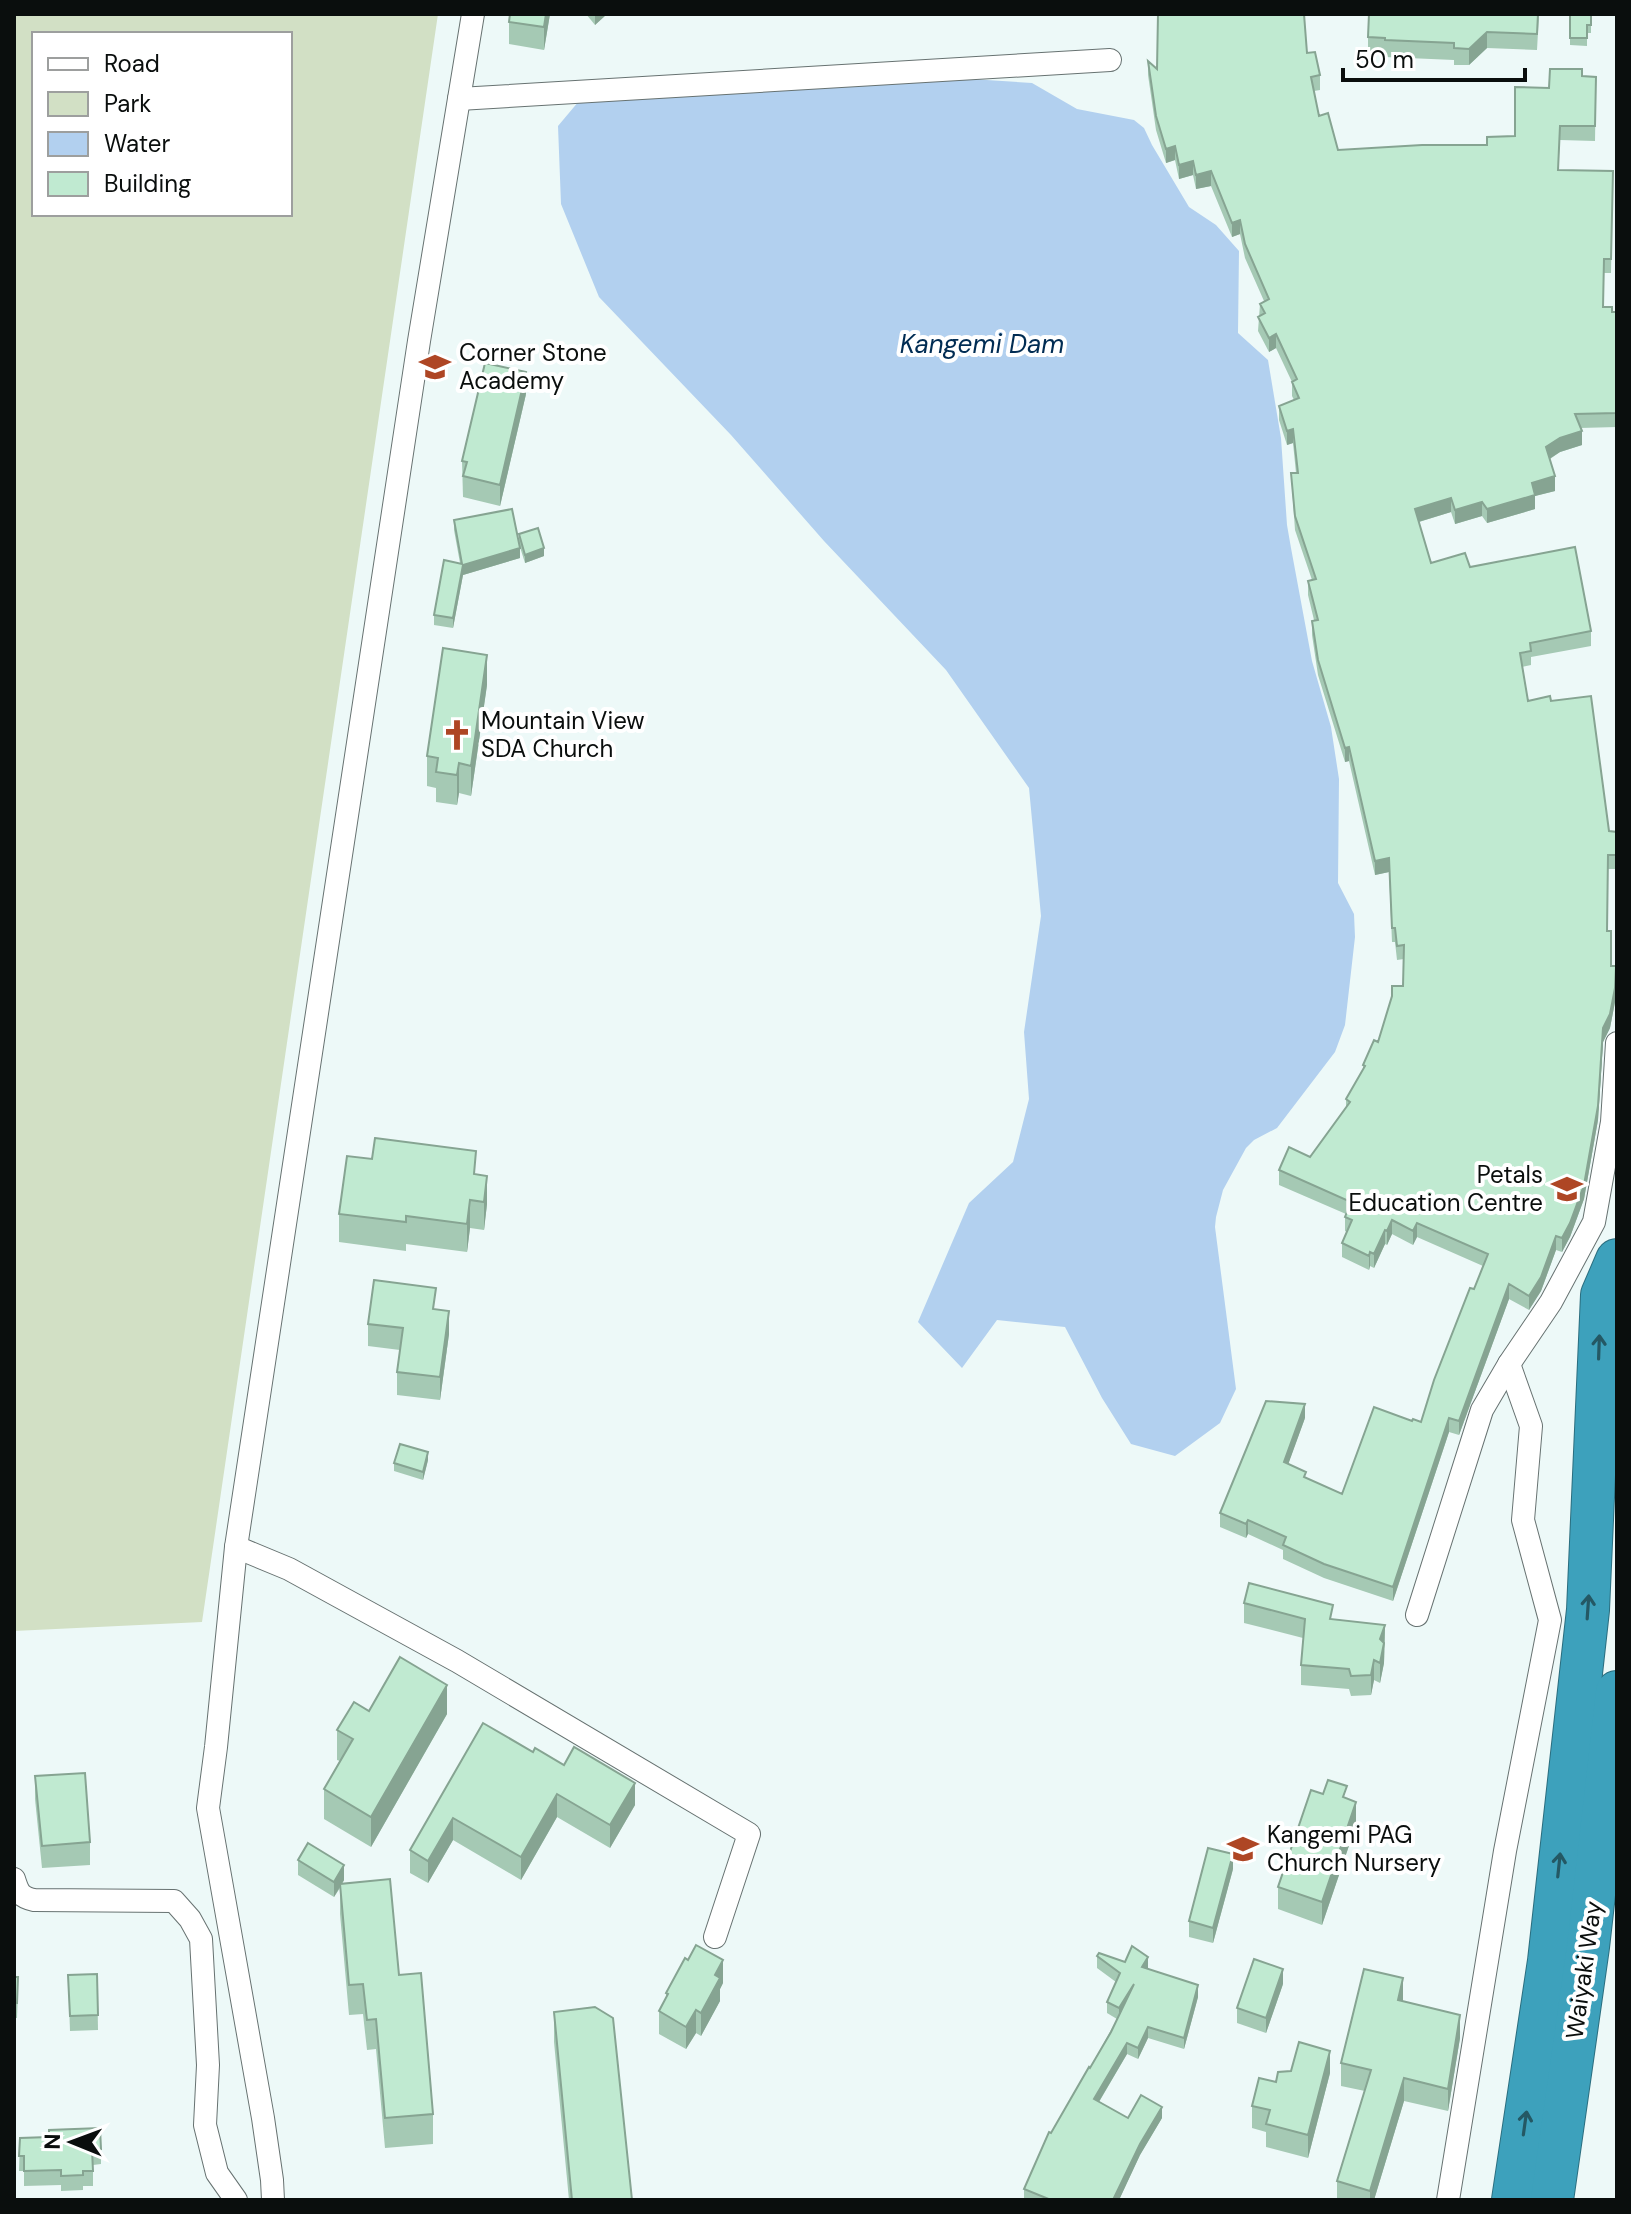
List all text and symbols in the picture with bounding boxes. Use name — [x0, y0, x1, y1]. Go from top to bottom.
legend — [32, 32, 292, 216]
scale bar — [1343, 32, 1525, 82]
text: 50 m — [1355, 44, 1414, 75]
text: Road — [104, 48, 160, 79]
text: Park — [104, 88, 151, 119]
text: Water — [104, 128, 170, 159]
text: Building — [104, 168, 191, 199]
water label: Kangemi Dam — [900, 327, 1064, 361]
place label: Corner Stone Academy — [459, 337, 607, 396]
school or university icon: Corner Stone Academy — [418, 350, 452, 384]
place label: Mountain View SDA Church — [481, 705, 645, 764]
church icon: Mountain View SDA Church — [440, 718, 474, 752]
place label: Petals Education Centre — [1349, 1159, 1543, 1218]
school or university icon: Petals Education Centre — [1550, 1172, 1584, 1206]
one-way arrow — [1592, 1334, 1607, 1361]
one-way arrow — [1581, 1594, 1596, 1621]
place label: Kangemi PAG Church Nursery — [1267, 1819, 1441, 1878]
school or university icon: Kangemi PAG Church Nursery — [1226, 1832, 1260, 1866]
one-way arrow — [1552, 1852, 1567, 1879]
street label: Waiyaki Way — [1558, 1899, 1609, 2041]
north arrow — [32, 2102, 112, 2182]
one-way arrow — [1518, 2111, 1533, 2136]
text: N — [38, 2133, 67, 2150]

